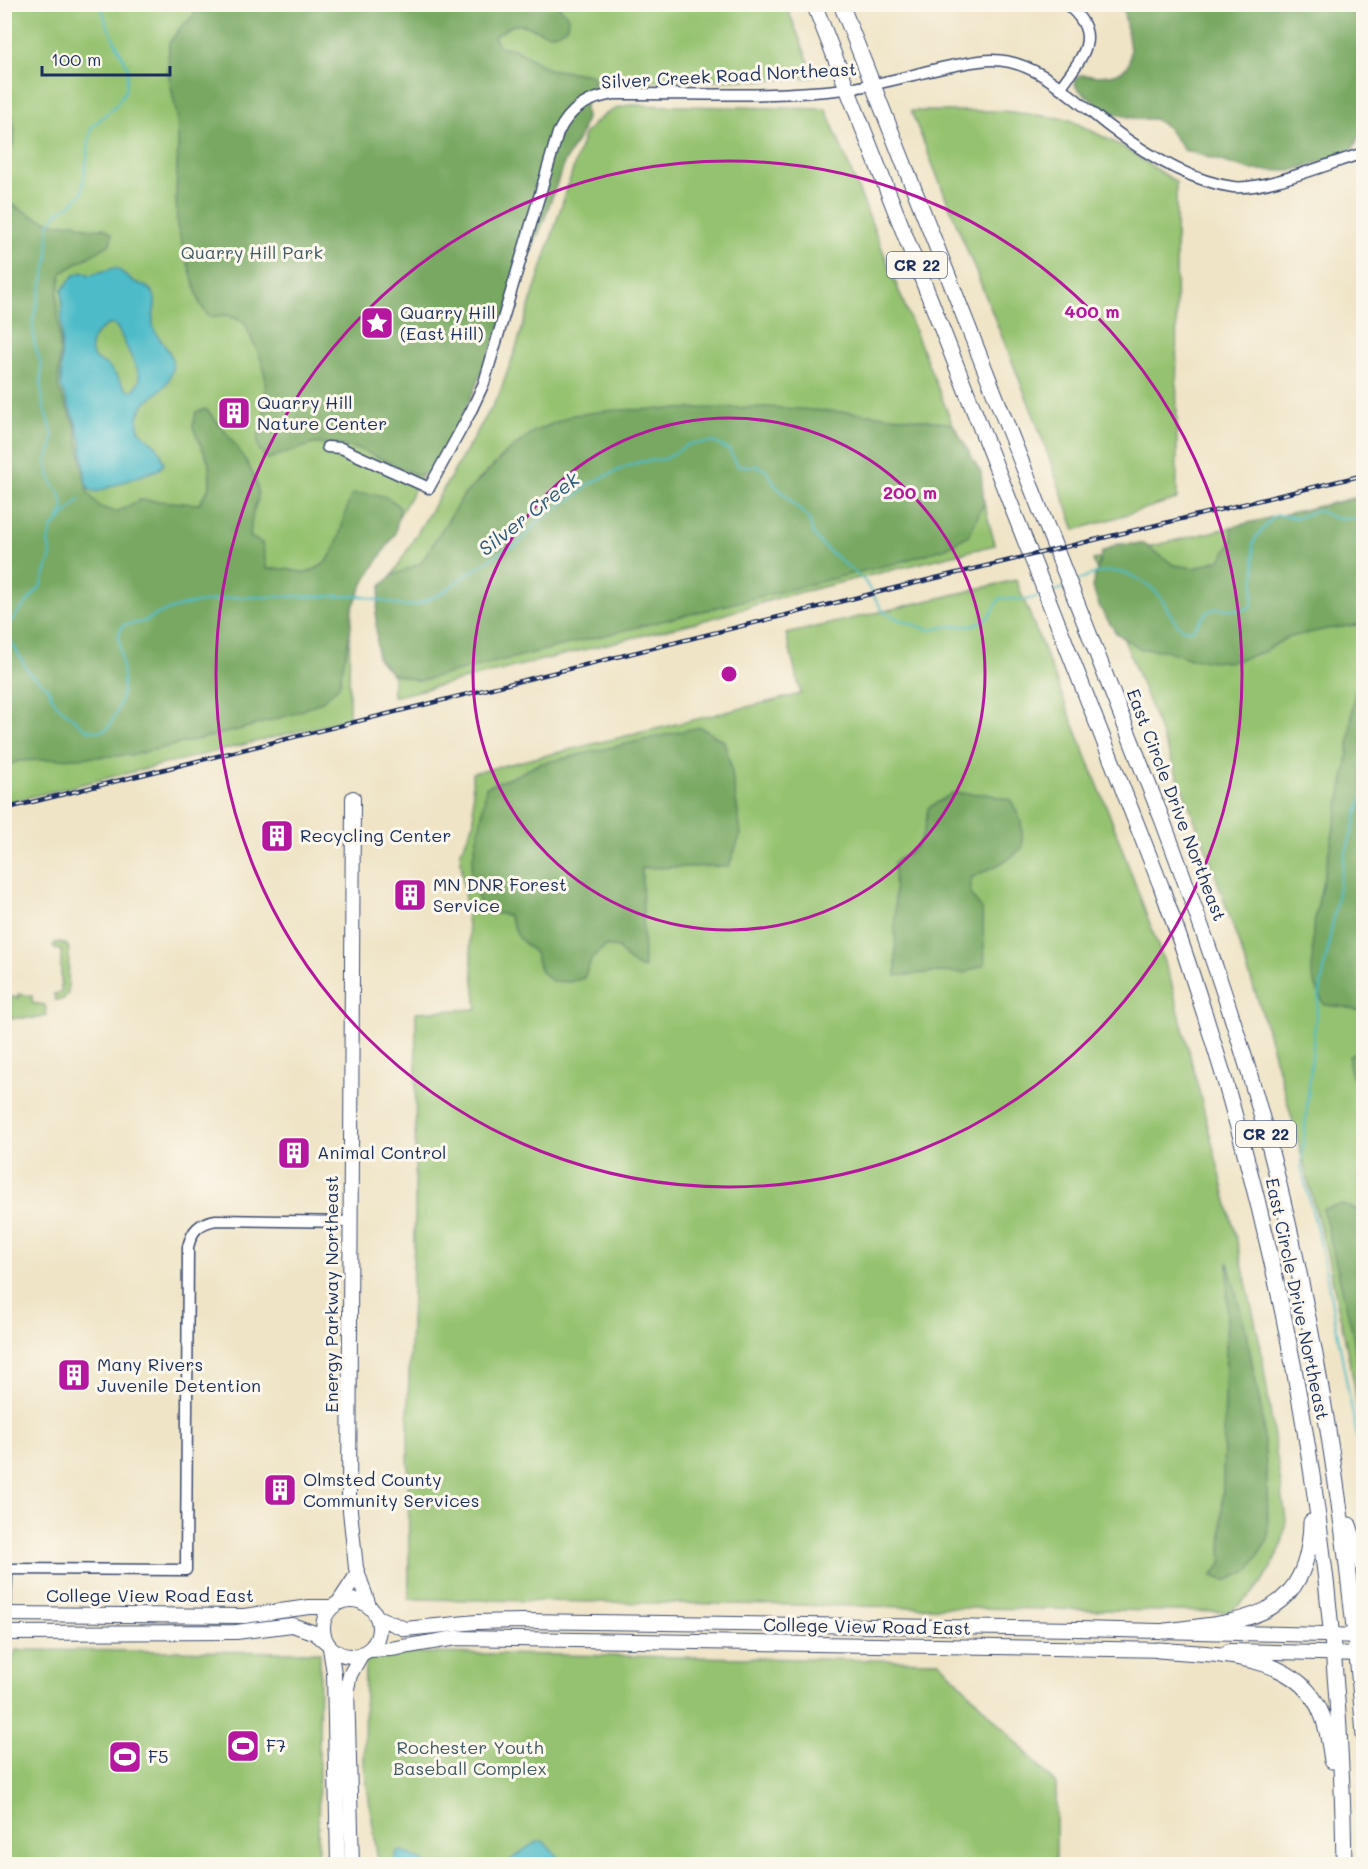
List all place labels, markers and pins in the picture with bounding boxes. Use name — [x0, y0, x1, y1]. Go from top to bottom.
place label: Quarry Hill (East Hill) — [400, 300, 496, 345]
place icon: Quarry Hill (East Hill) — [359, 305, 395, 341]
place label: Quarry Hill Nature Center — [257, 390, 387, 435]
building icon: Quarry Hill Nature Center — [216, 395, 252, 431]
centre of rings — [719, 664, 739, 684]
building icon: Recycling Center — [259, 818, 295, 854]
place label: Recycling Center — [300, 823, 452, 847]
place label: MN DNR Forest Service — [433, 872, 567, 917]
building icon: MN DNR Forest Service — [392, 877, 428, 913]
building icon: Animal Control — [276, 1135, 312, 1171]
place label: Animal Control — [317, 1140, 446, 1164]
place label: Many Rivers Juvenile Detention — [97, 1352, 261, 1397]
building icon: Many Rivers Juvenile Detention — [56, 1357, 92, 1393]
place label: Olmsted County Community Services — [303, 1467, 479, 1512]
building icon: Olmsted County Community Services — [262, 1472, 298, 1508]
sports icon: F7 — [225, 1728, 261, 1764]
place label: F7 — [266, 1733, 286, 1757]
sports icon: F5 — [107, 1739, 143, 1775]
place label: F5 — [148, 1744, 169, 1768]

